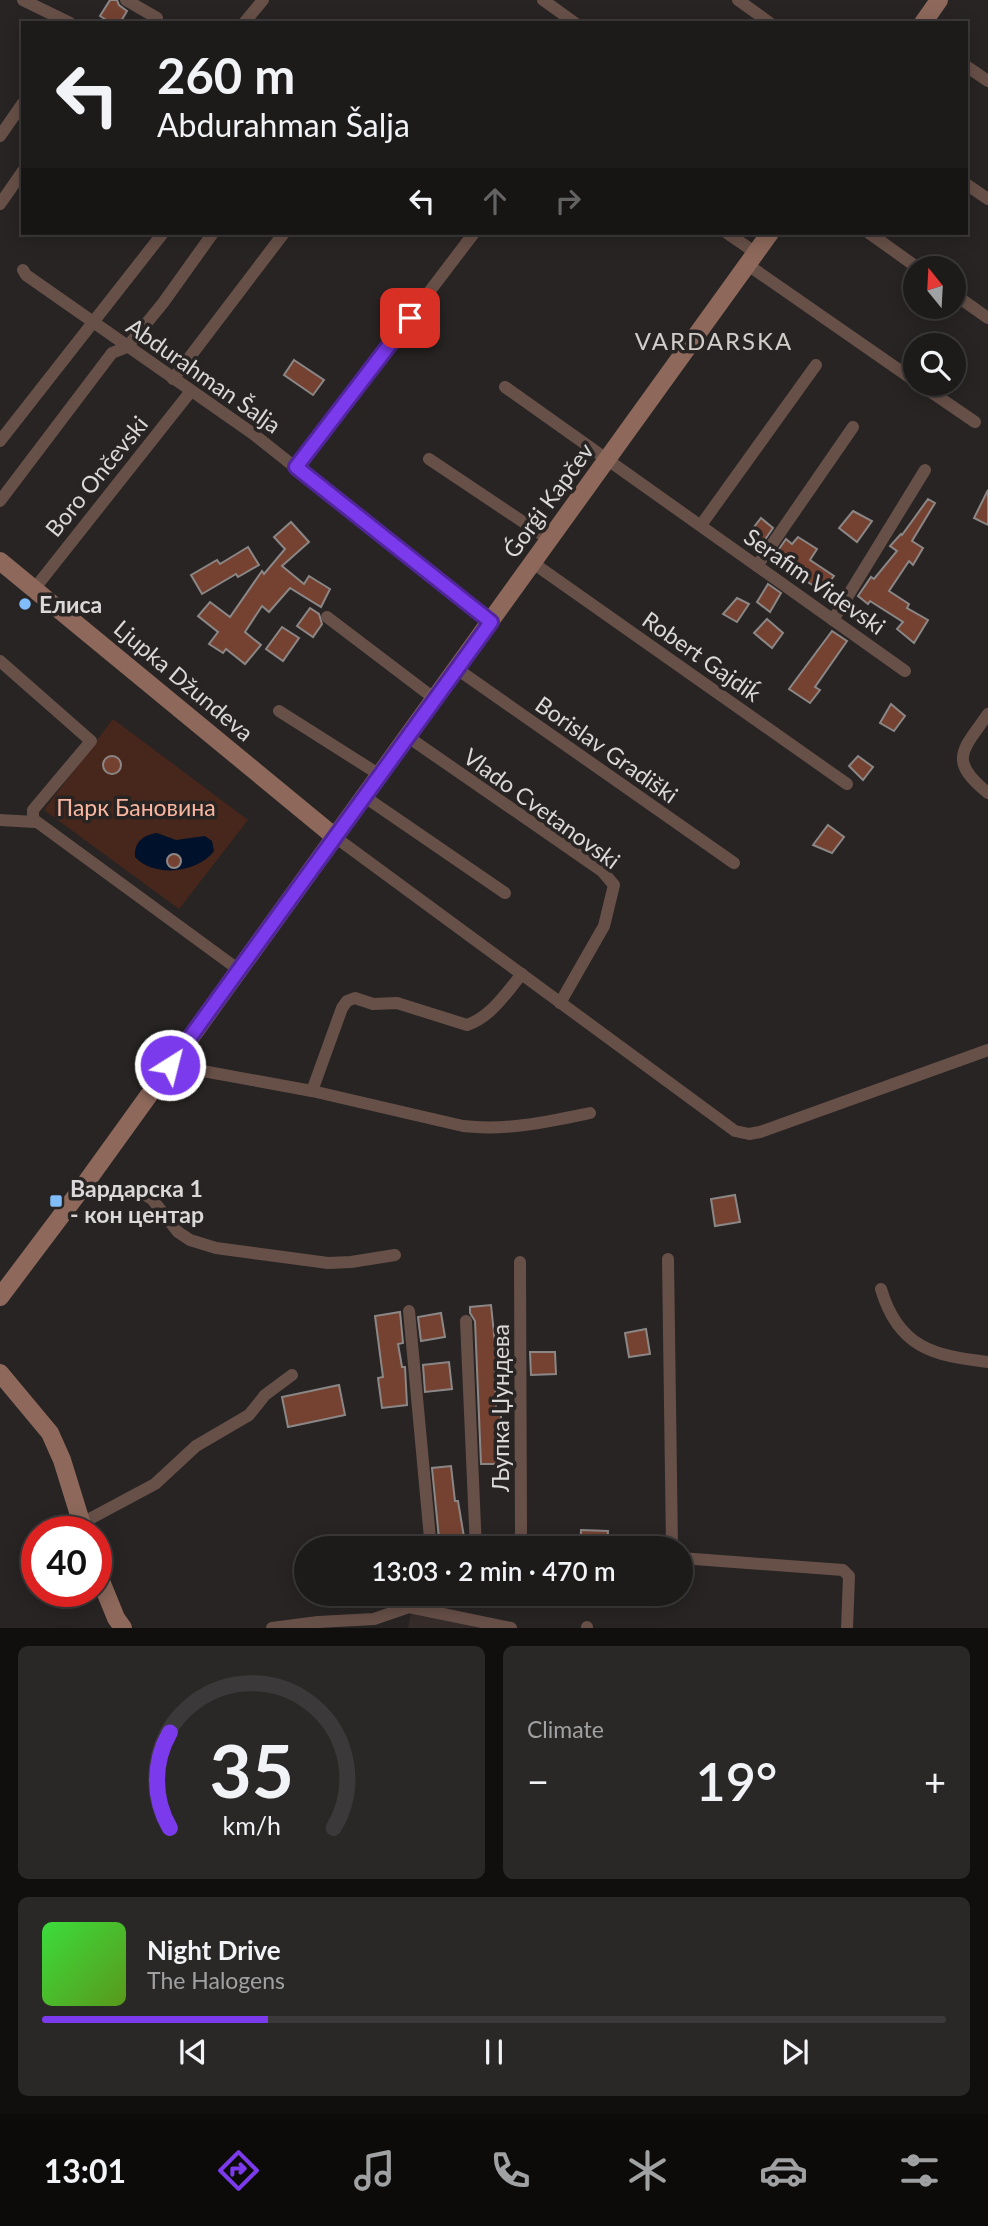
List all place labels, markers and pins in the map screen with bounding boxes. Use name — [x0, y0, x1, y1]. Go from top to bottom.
pin — [380, 288, 440, 348]
place label: Елиса — [39, 590, 102, 618]
marker: Елиса — [17, 596, 33, 612]
place label: Вардарска 1 - кон центар — [70, 1174, 204, 1228]
marker: Вардарска 1 - кон центар — [48, 1193, 64, 1209]

